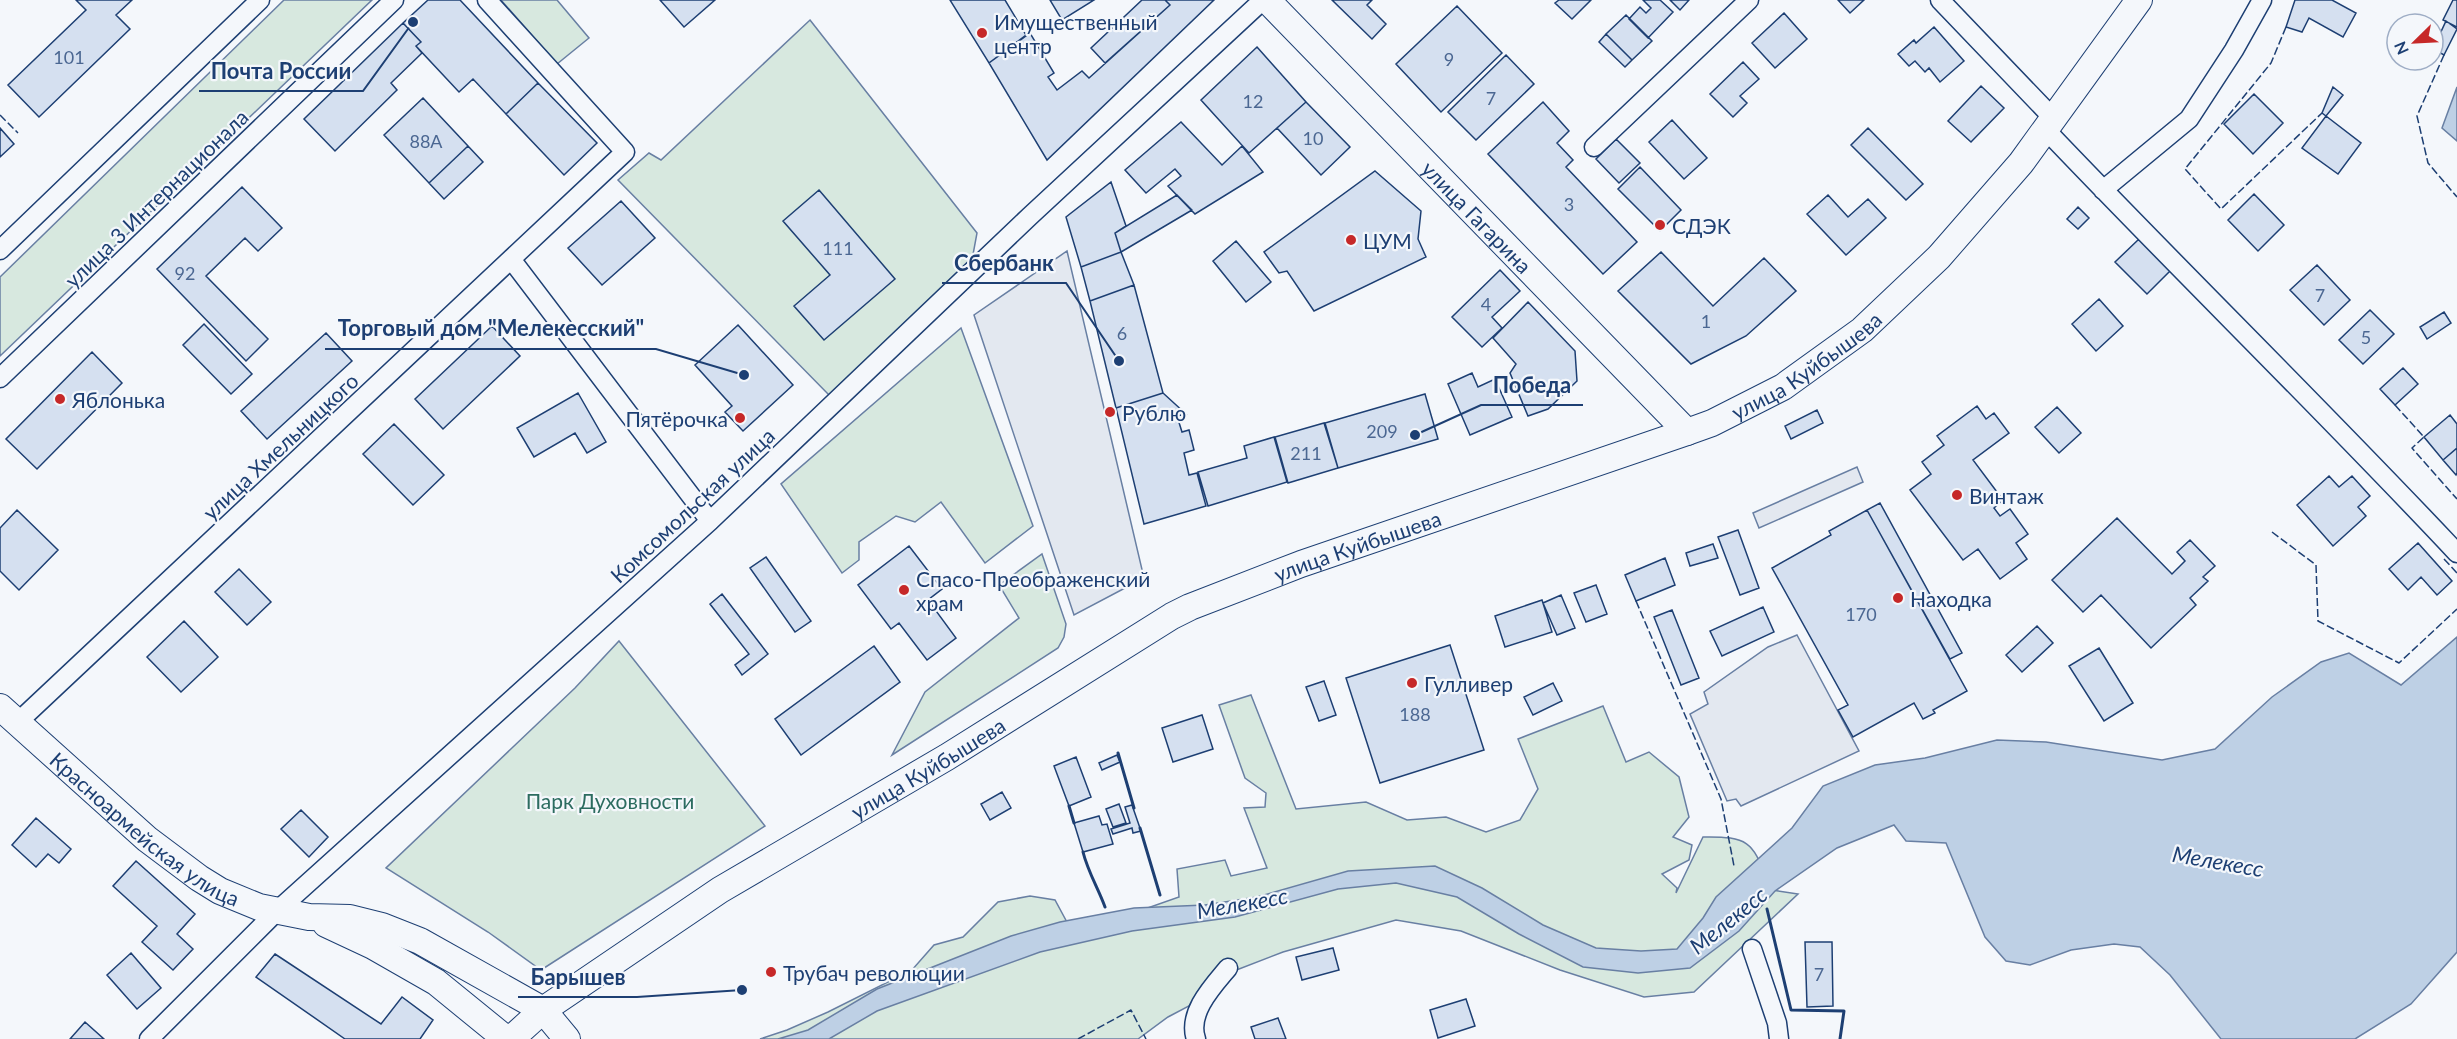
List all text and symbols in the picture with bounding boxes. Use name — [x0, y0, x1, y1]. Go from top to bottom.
place label: Имущественный центр — [994, 9, 1158, 58]
north arrow — [2385, 12, 2445, 72]
marker: Имущественный центр — [975, 26, 989, 40]
text: N — [2390, 39, 2412, 58]
house number: 101 — [53, 46, 85, 68]
house number: 9 — [1444, 48, 1454, 70]
callout: Почта России — [199, 51, 363, 91]
text: Почта России — [211, 57, 351, 84]
house number: 7 — [1486, 87, 1496, 109]
house number: 12 — [1243, 90, 1263, 112]
street label: улица 3 Интернационала — [59, 104, 253, 292]
house number: 10 — [1303, 127, 1323, 149]
house number: 88А — [409, 130, 443, 152]
street label: улица Гагарина — [1417, 155, 1538, 278]
house number: 3 — [1564, 193, 1574, 215]
place label: СДЭК — [1672, 213, 1731, 238]
marker: СДЭК — [1653, 218, 1667, 232]
place label: ЦУМ — [1363, 228, 1412, 253]
marker: ЦУМ — [1344, 233, 1358, 247]
house number: 111 — [822, 237, 854, 259]
callout: Сбербанк — [942, 243, 1066, 283]
text: Сбербанк — [954, 249, 1054, 276]
house number: 92 — [175, 262, 195, 284]
house number: 7 — [2315, 284, 2325, 306]
house number: 4 — [1481, 293, 1491, 315]
street label: улица Куйбышева — [1727, 306, 1886, 424]
callout: Торговый дом "Мелекесский" — [325, 309, 656, 349]
house number: 1 — [1701, 310, 1711, 332]
text: Торговый дом "Мелекесский" — [338, 314, 644, 341]
house number: 6 — [1117, 322, 1127, 344]
house number: 5 — [2361, 326, 2371, 348]
callout: Победа — [1481, 365, 1583, 405]
street label: улица Хмельницкого — [197, 367, 363, 525]
text: Победа — [1493, 371, 1571, 398]
place label: Яблонька — [71, 387, 165, 412]
marker: Яблонька — [53, 392, 67, 406]
place label: Рублю — [1122, 400, 1186, 425]
marker: Рублю — [1103, 405, 1117, 419]
place label: Пятёрочка — [625, 406, 728, 431]
marker: Пятёрочка — [733, 411, 747, 425]
house number: 209 — [1366, 420, 1398, 442]
street label: Комсомольская улица — [605, 423, 779, 587]
house number: 211 — [1290, 442, 1322, 464]
place label: Винтаж — [1969, 483, 2044, 508]
marker: Винтаж — [1950, 488, 1964, 502]
street label: улица Куйбышева — [1270, 505, 1444, 586]
place label: Спасо-Преображенский храм — [916, 566, 1150, 615]
marker: Спасо-Преображенский храм — [897, 583, 911, 597]
place label: Находка — [1910, 586, 1992, 611]
marker: Находка — [1891, 591, 1905, 605]
house number: 170 — [1845, 603, 1877, 625]
place label: Гулливер — [1424, 671, 1513, 696]
marker: Гулливер — [1405, 676, 1419, 690]
house number: 188 — [1399, 703, 1431, 725]
street label: улица Куйбышева — [846, 712, 1009, 823]
street label: Красноармейская улица — [46, 746, 243, 910]
park label: Парк Духовности — [526, 788, 694, 813]
water label: Мелекесс — [2170, 840, 2266, 882]
water label: Мелекесс — [1684, 881, 1772, 959]
water label: Мелекесс — [1194, 882, 1290, 924]
callout: Барышев — [518, 957, 637, 997]
place label: Трубач революции — [783, 960, 965, 985]
text: Барышев — [531, 963, 625, 990]
house number: 7 — [1814, 963, 1824, 985]
marker: Трубач революции — [764, 965, 778, 979]

